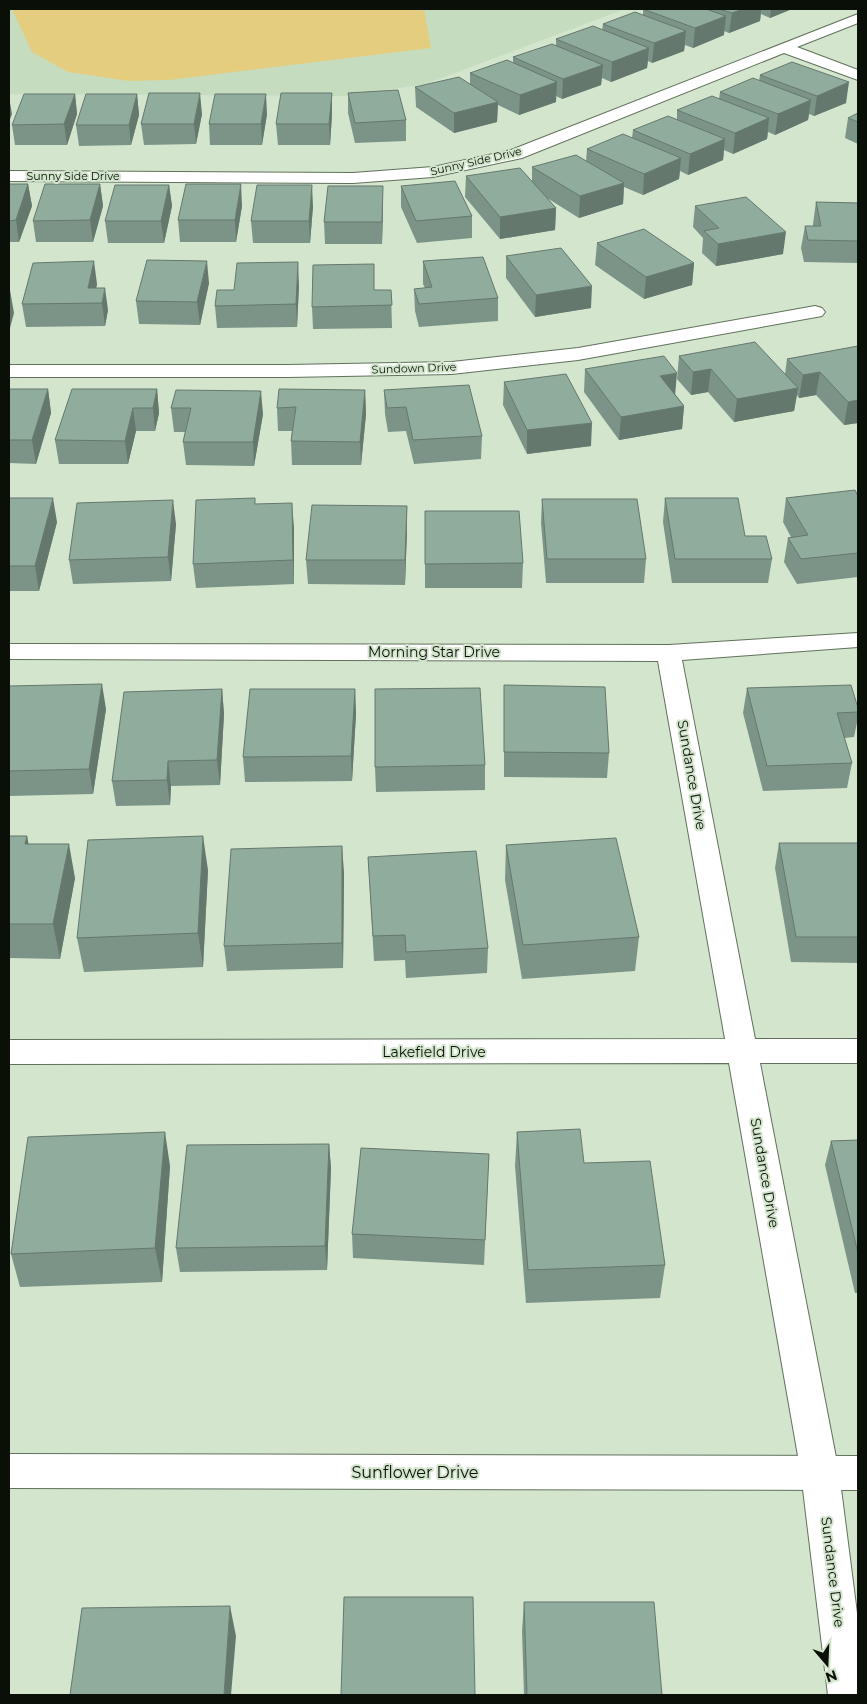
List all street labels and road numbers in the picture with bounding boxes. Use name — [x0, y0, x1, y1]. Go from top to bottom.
street label: Sunny Side Drive — [429, 144, 523, 178]
street label: Sunny Side Drive — [26, 169, 120, 183]
street label: Sundown Drive — [371, 360, 457, 376]
street label: Morning Star Drive — [368, 643, 500, 661]
street label: Sundance Drive — [673, 719, 711, 831]
street label: Lakefield Drive — [382, 1043, 486, 1061]
street label: Sundance Drive — [746, 1117, 784, 1229]
street label: Sunflower Drive — [352, 1463, 478, 1482]
street label: Sundance Drive — [817, 1516, 849, 1628]

